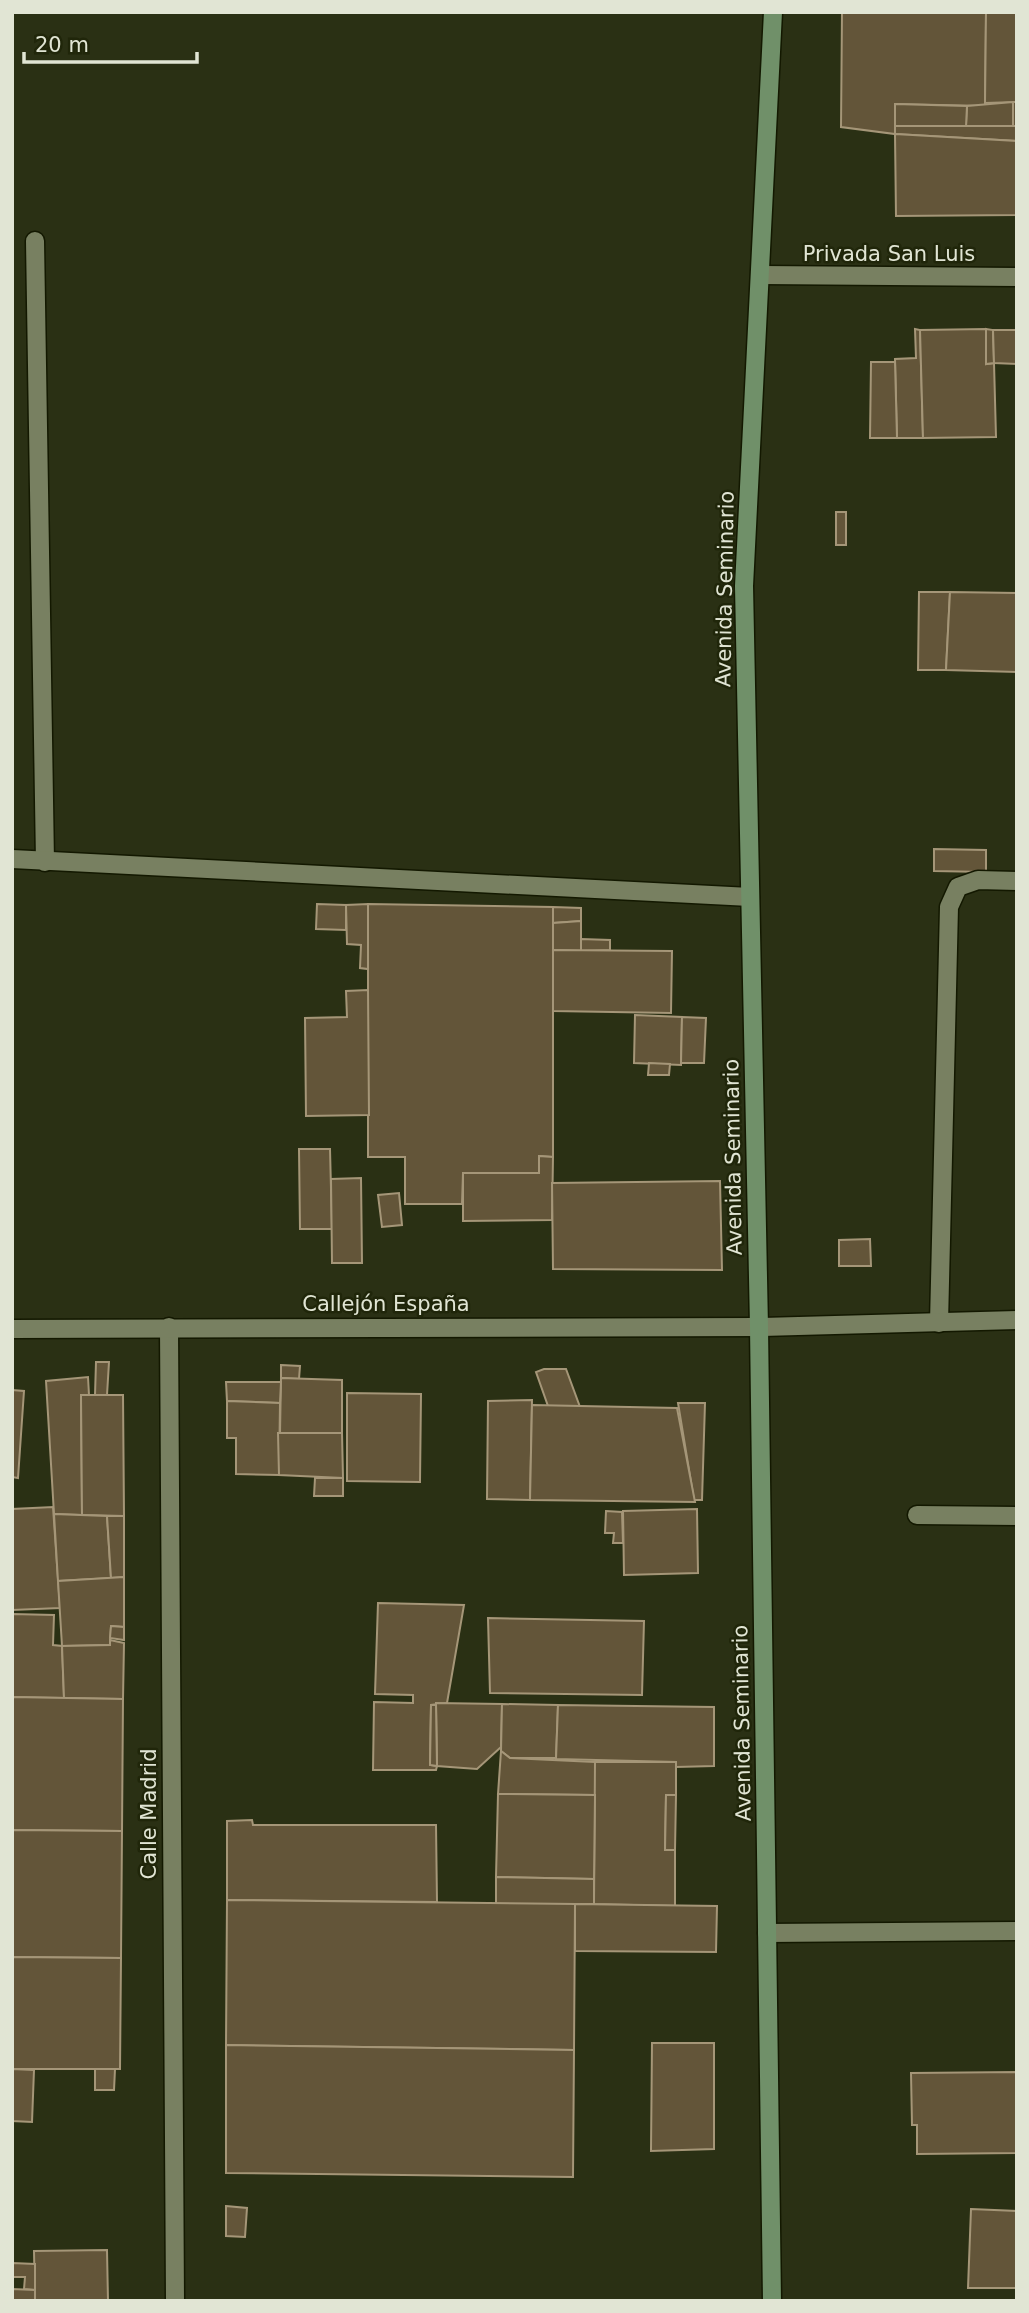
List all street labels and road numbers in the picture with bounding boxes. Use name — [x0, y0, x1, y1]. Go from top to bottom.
street label: Privada San Luis — [803, 242, 975, 266]
street label: Avenida Seminario — [711, 491, 739, 687]
street label: Avenida Seminario — [719, 1059, 747, 1255]
street label: Callejón España — [302, 1292, 470, 1316]
street label: Avenida Seminario — [728, 1625, 756, 1821]
street label: Calle Madrid — [137, 1749, 161, 1879]

